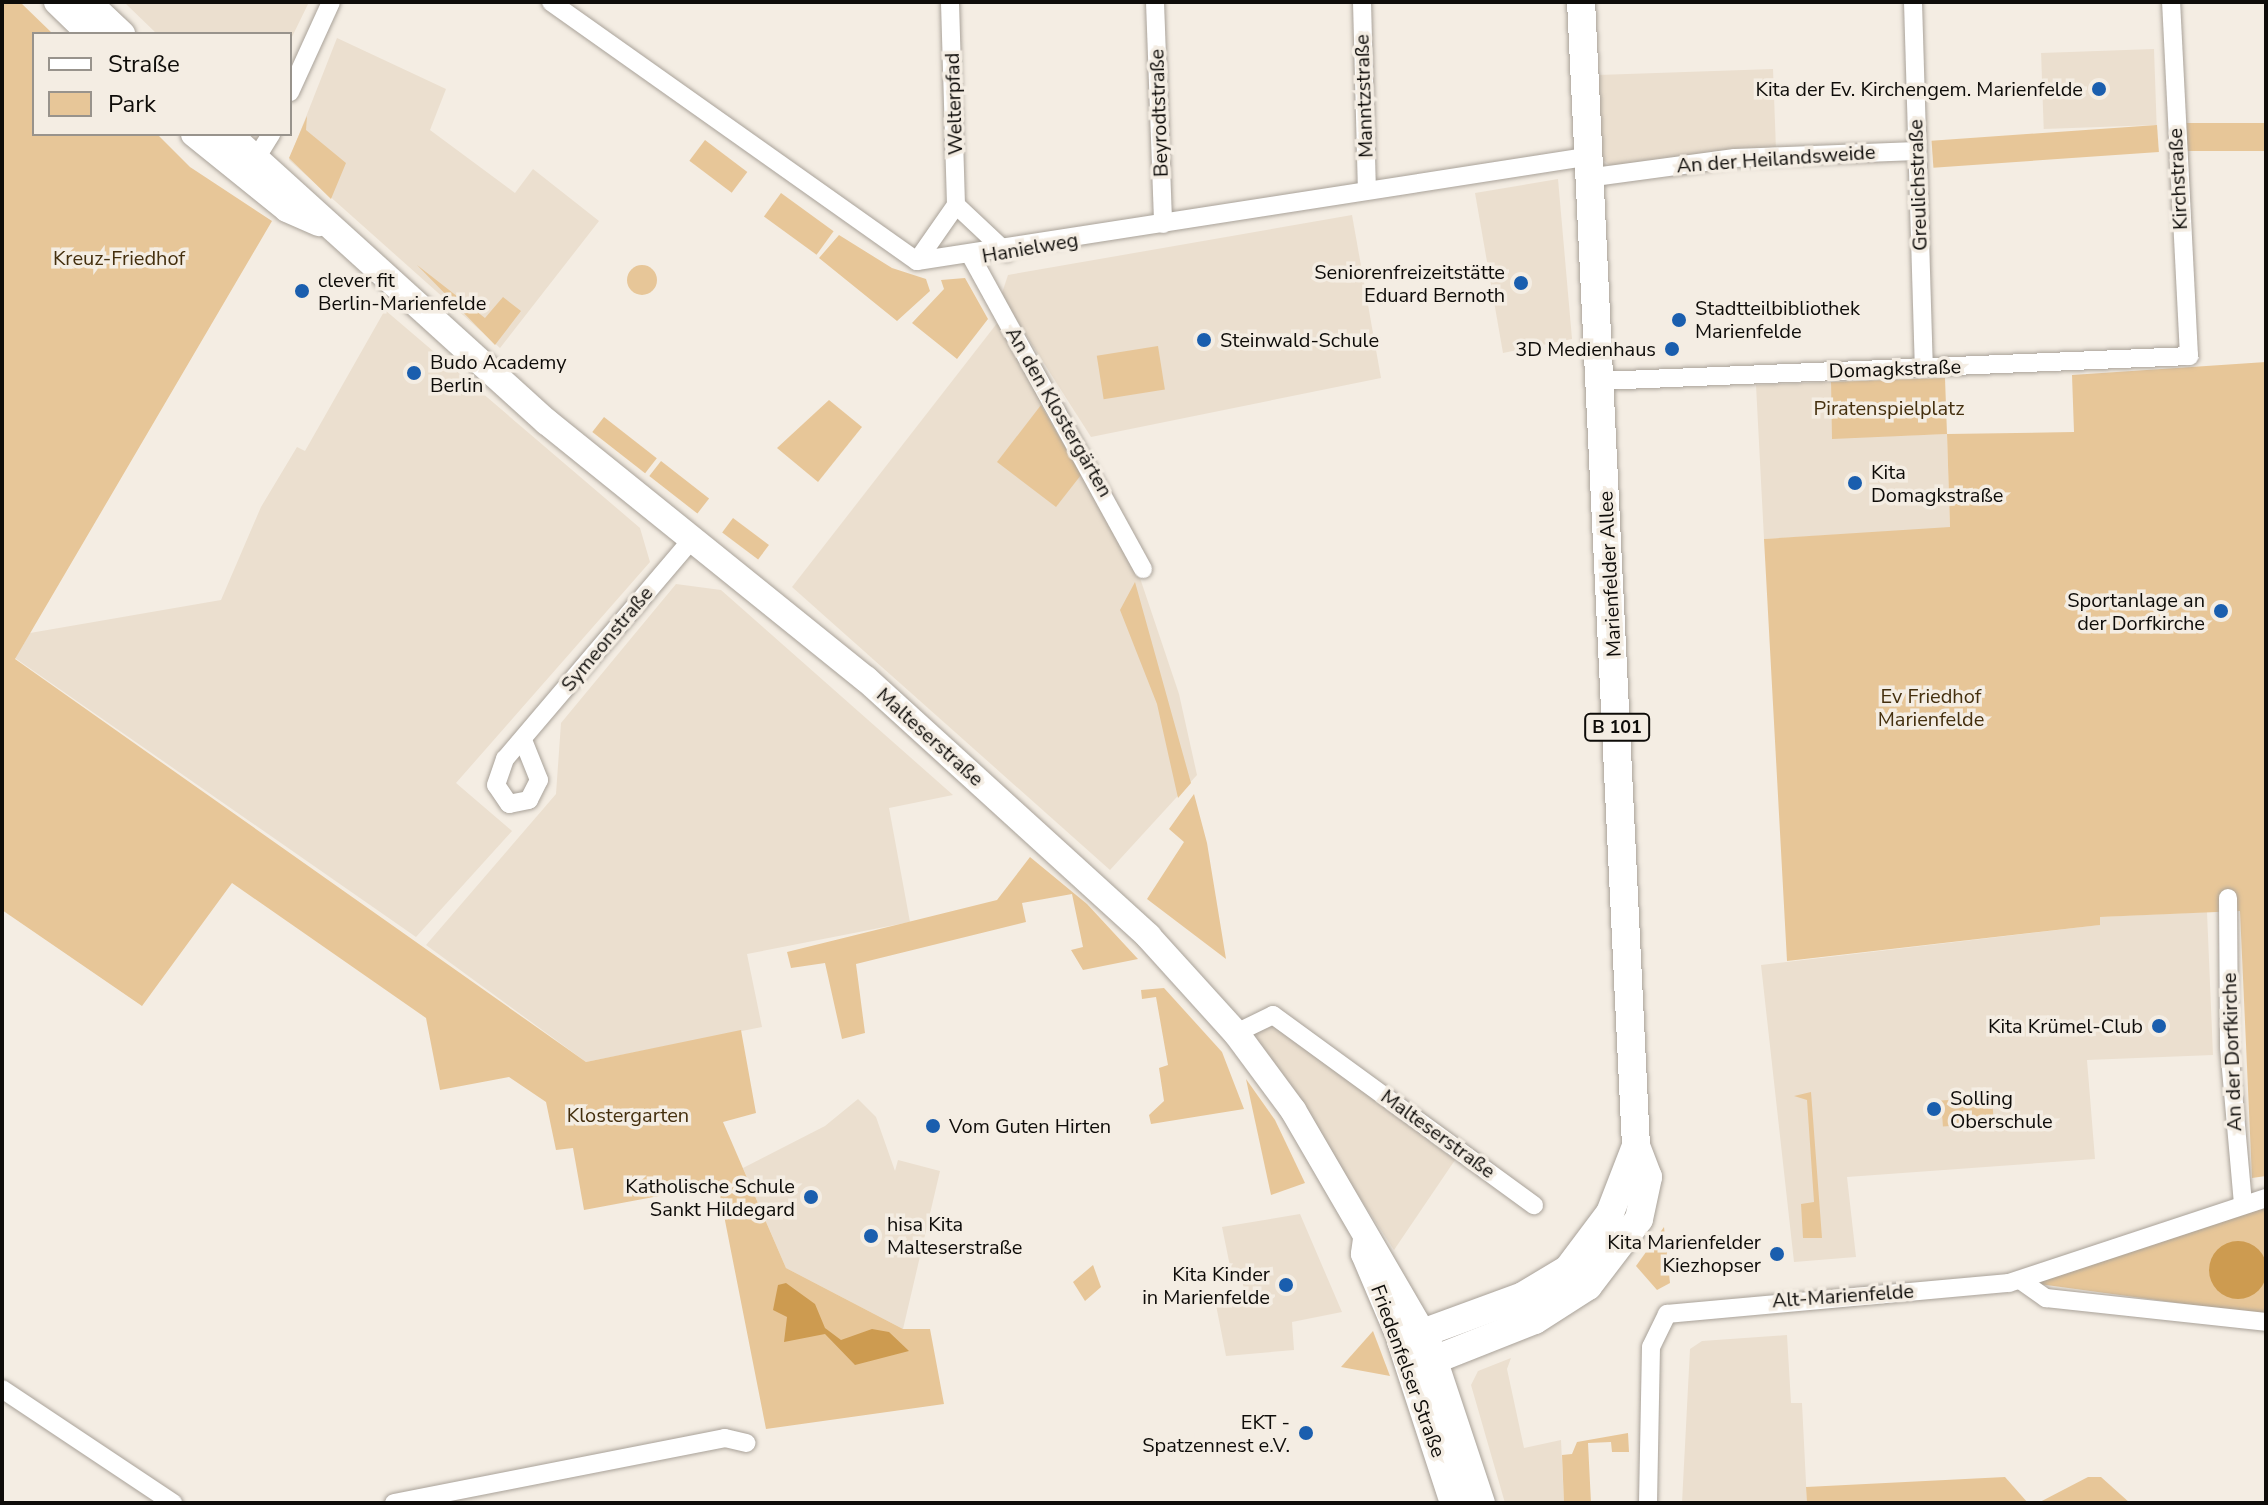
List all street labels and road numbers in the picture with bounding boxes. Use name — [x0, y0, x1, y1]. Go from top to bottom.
street label: Manntzstraße — [1350, 34, 1378, 158]
street label: Beyrodtstraße — [1145, 48, 1173, 178]
street label: Welterpfad — [940, 52, 968, 156]
street label: Greulichstraße — [1904, 119, 1932, 251]
street label: Kirchstraße — [2163, 127, 2193, 231]
street label: An der Heilandsweide — [1676, 140, 1876, 178]
street label: Hanielweg — [980, 228, 1080, 268]
street label: An den Klostergärten — [1001, 323, 1117, 501]
street label: Domagkstraße — [1828, 355, 1962, 383]
street label: Marienfelder Allee — [1594, 490, 1626, 658]
street label: Symeonstraße — [556, 582, 658, 696]
street label: Malteserstraße — [872, 683, 988, 791]
road number: B 101 — [1583, 713, 1651, 741]
street label: An der Dorfkirche — [2217, 972, 2247, 1132]
street label: Malteserstraße — [1376, 1084, 1500, 1184]
street label: Alt-Marienfelde — [1771, 1279, 1915, 1313]
street label: Friedenfelser Straße — [1366, 1281, 1450, 1461]

